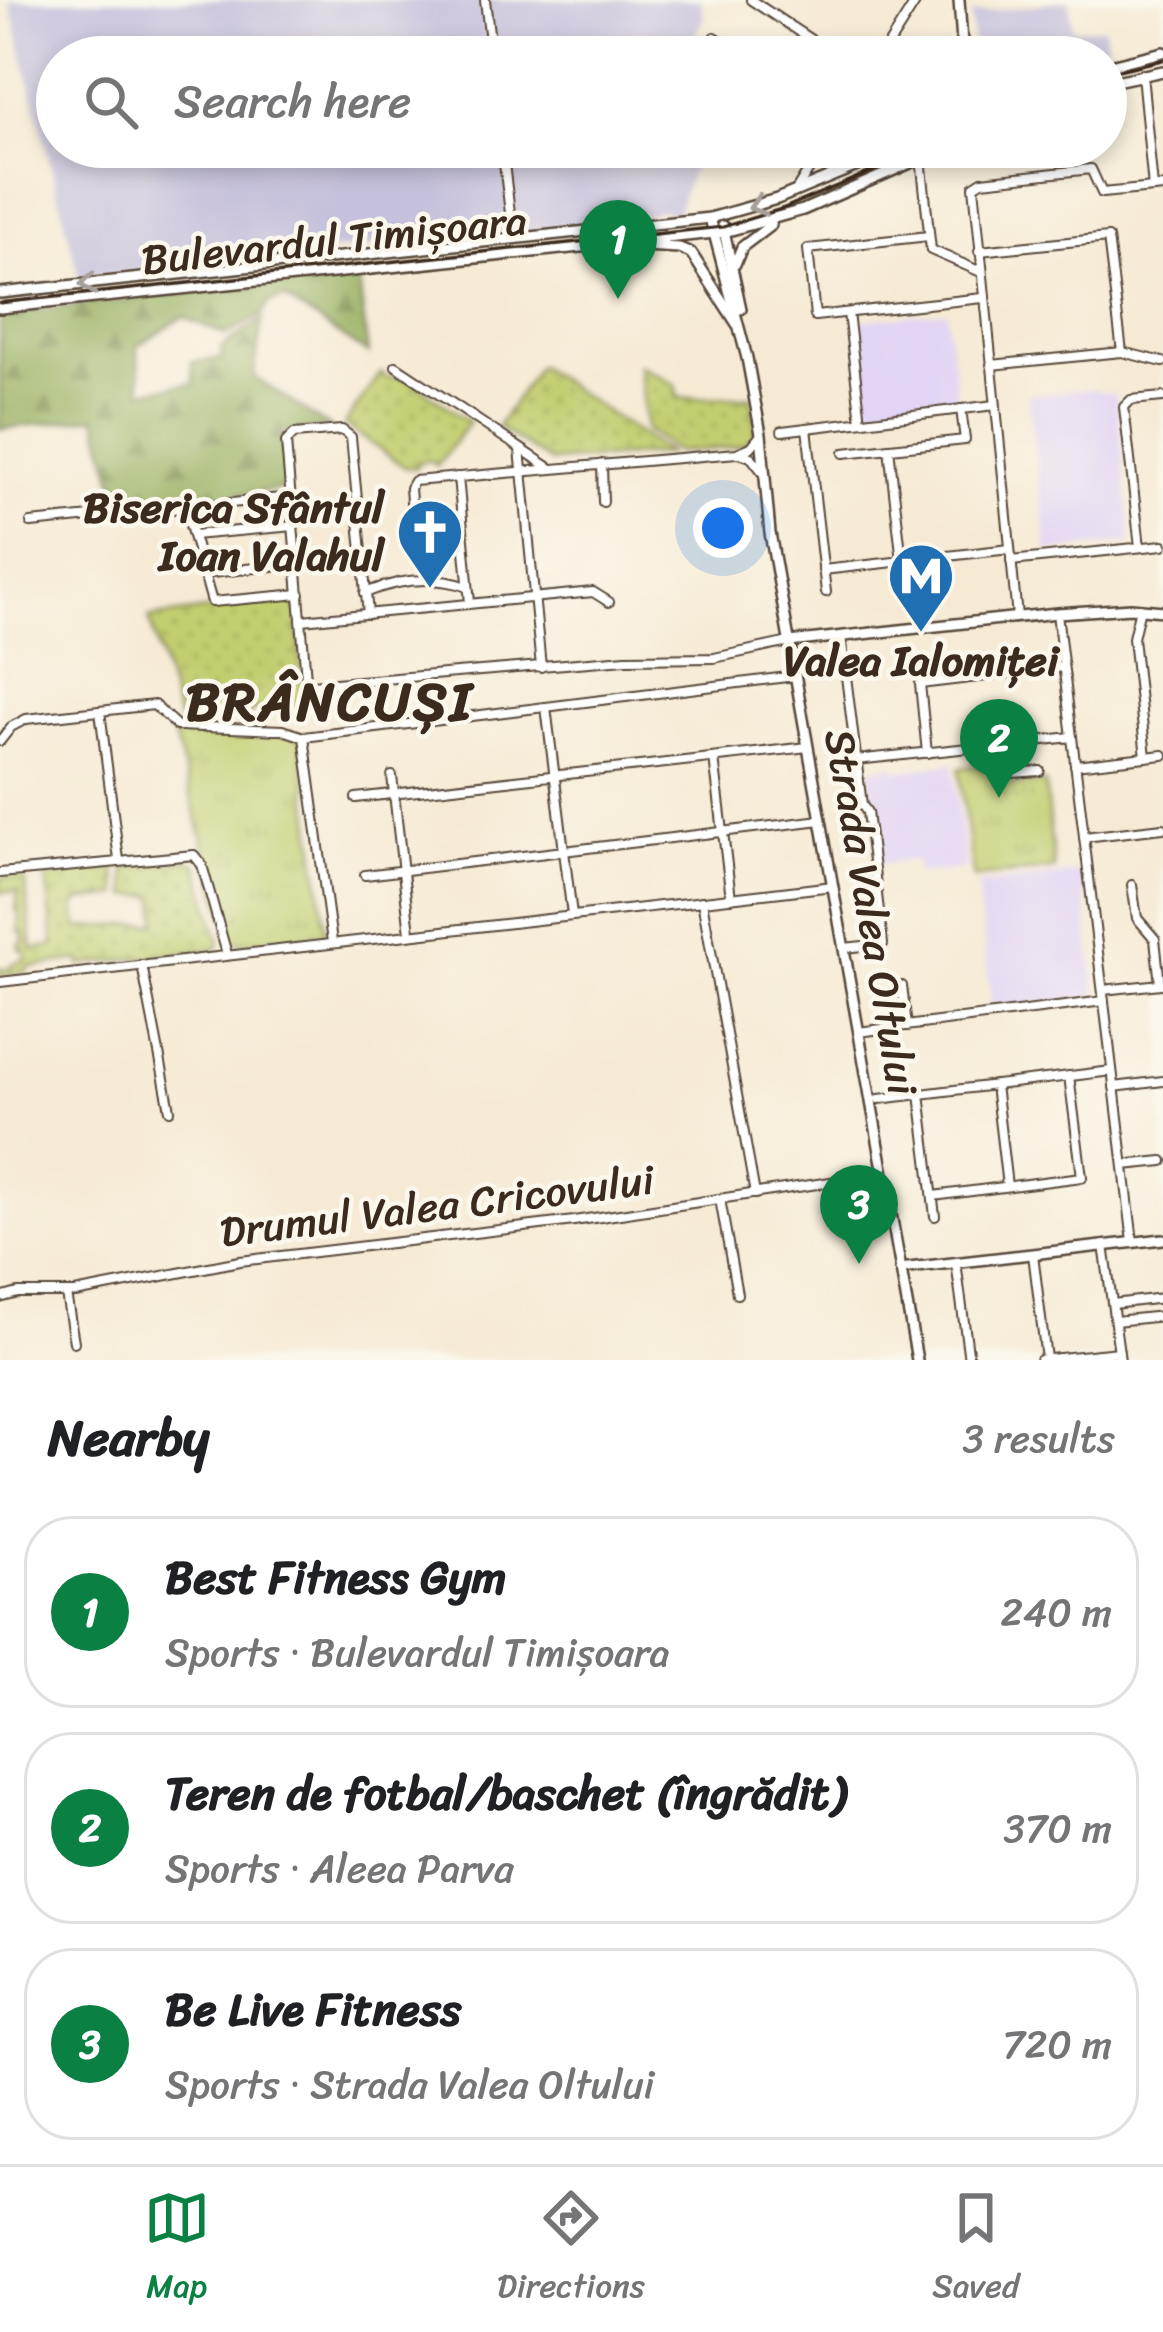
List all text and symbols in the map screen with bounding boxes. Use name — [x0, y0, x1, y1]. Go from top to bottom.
search box — [36, 36, 1127, 168]
text: Search here — [174, 62, 411, 142]
icon: search — [78, 69, 144, 135]
street label: Bulevardul Timișoara — [138, 183, 530, 297]
one-way arrow — [748, 191, 769, 216]
pin: 1 — [579, 200, 657, 299]
one-way arrow — [78, 271, 97, 296]
place label: Biserica Sfântul Ioan Valahul — [83, 471, 386, 593]
church icon: Biserica Sfântul Ioan Valahul — [395, 497, 465, 591]
your location — [693, 498, 753, 558]
metro station icon: Valea Ialomiței — [886, 541, 956, 635]
place label: Valea Ialomiței — [783, 624, 1061, 698]
district label: BRÂNCUȘI — [186, 654, 475, 750]
pin: 2 — [960, 699, 1038, 798]
street label: Strada Valea Oltului — [802, 723, 940, 1102]
street label: Drumul Valea Cricovului — [216, 1143, 660, 1269]
pin: 3 — [820, 1165, 898, 1264]
text: Nearby — [48, 1393, 209, 1483]
text: 3 results — [962, 1404, 1115, 1473]
text: Best Fitness Gym — [165, 1538, 506, 1618]
text: 1 — [82, 1578, 98, 1647]
text: 240 m — [1000, 1578, 1112, 1647]
text: Sports · Bulevardul Timișoara — [165, 1618, 669, 1687]
text: Teren de fotbal/baschet (îngrădit) — [165, 1754, 846, 1834]
text: 2 — [79, 1794, 101, 1863]
text: 370 m — [1004, 1794, 1112, 1863]
text: Sports · Aleea Parva — [165, 1834, 514, 1903]
text: Be Live Fitness — [165, 1970, 461, 2050]
text: 3 — [79, 2010, 101, 2079]
text: 720 m — [1002, 2010, 1112, 2079]
text: Sports · Strada Valea Oltului — [165, 2050, 654, 2119]
tab: Map — [144, 2185, 210, 2315]
tab: Directions — [497, 2185, 645, 2315]
tab: Saved — [932, 2185, 1019, 2315]

